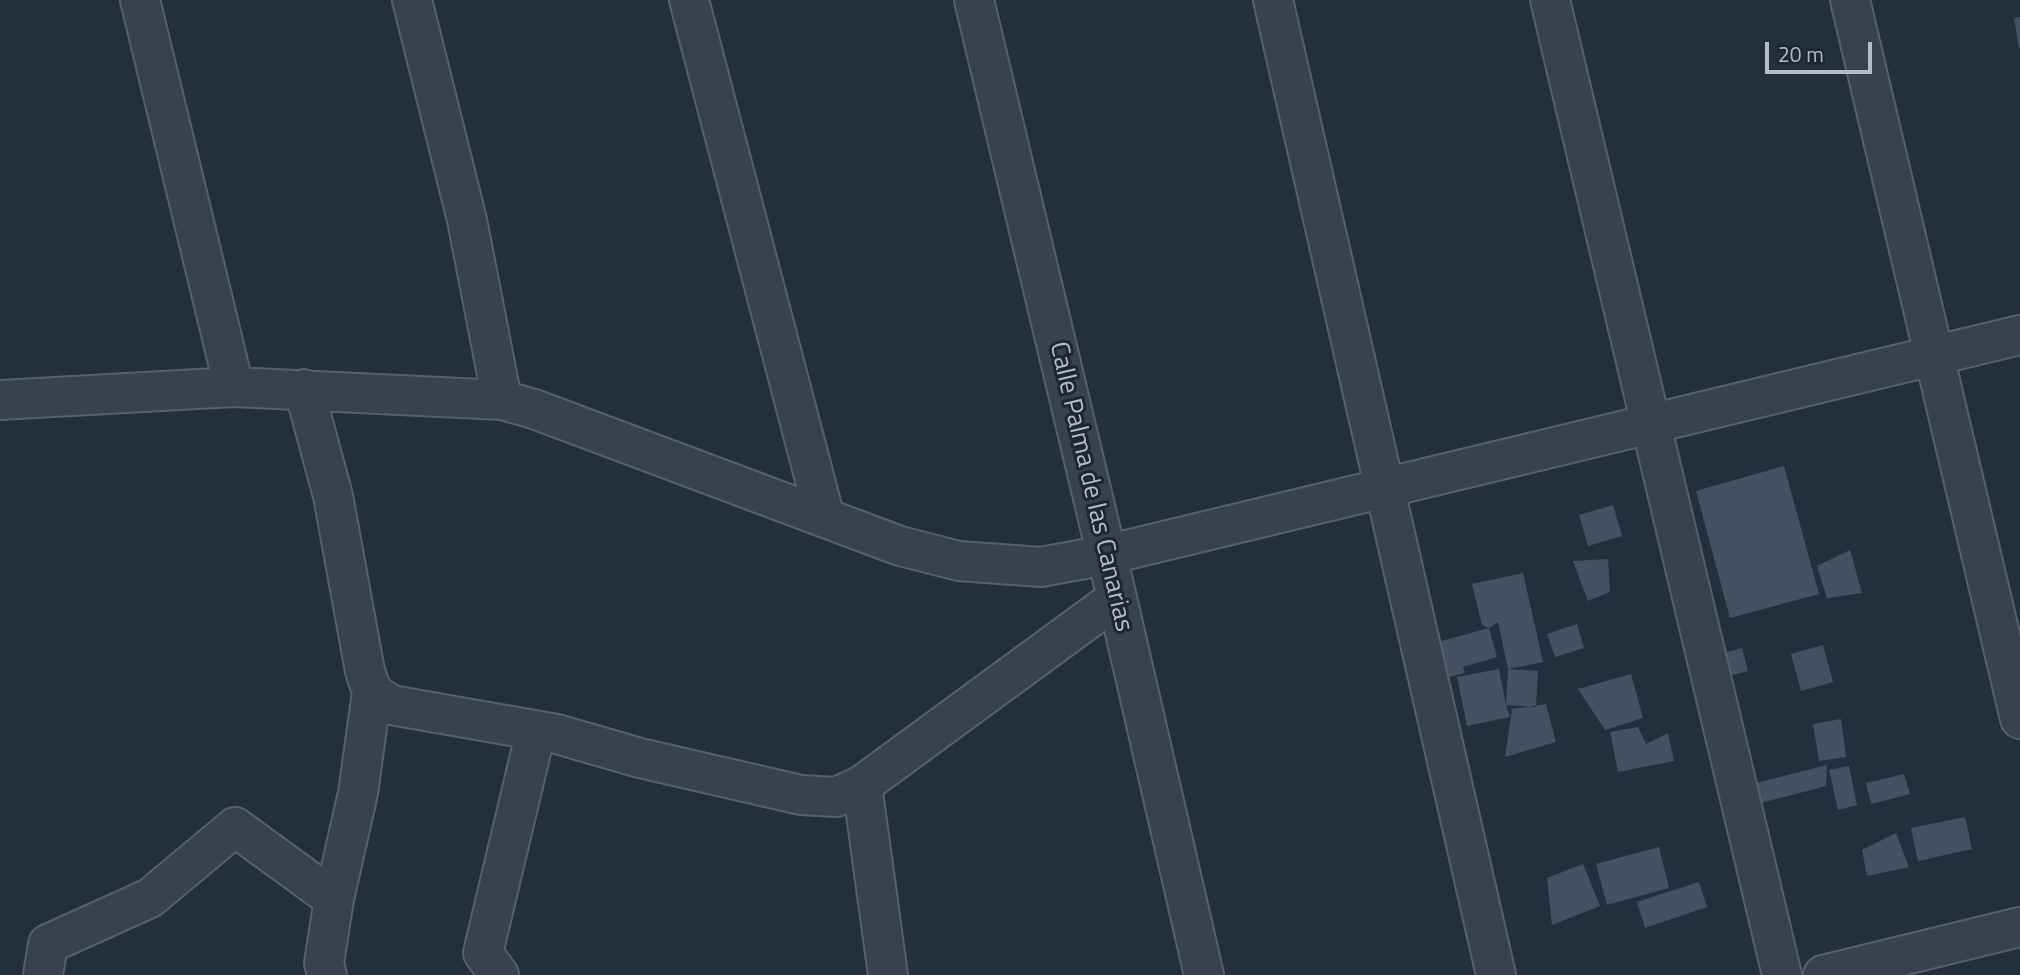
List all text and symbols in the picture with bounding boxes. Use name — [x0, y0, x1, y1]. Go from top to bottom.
scale bar — [1768, 28, 1875, 72]
text: 20 m — [1778, 38, 1824, 70]
street label: Calle Palma de las Canarias — [1041, 339, 1139, 635]

